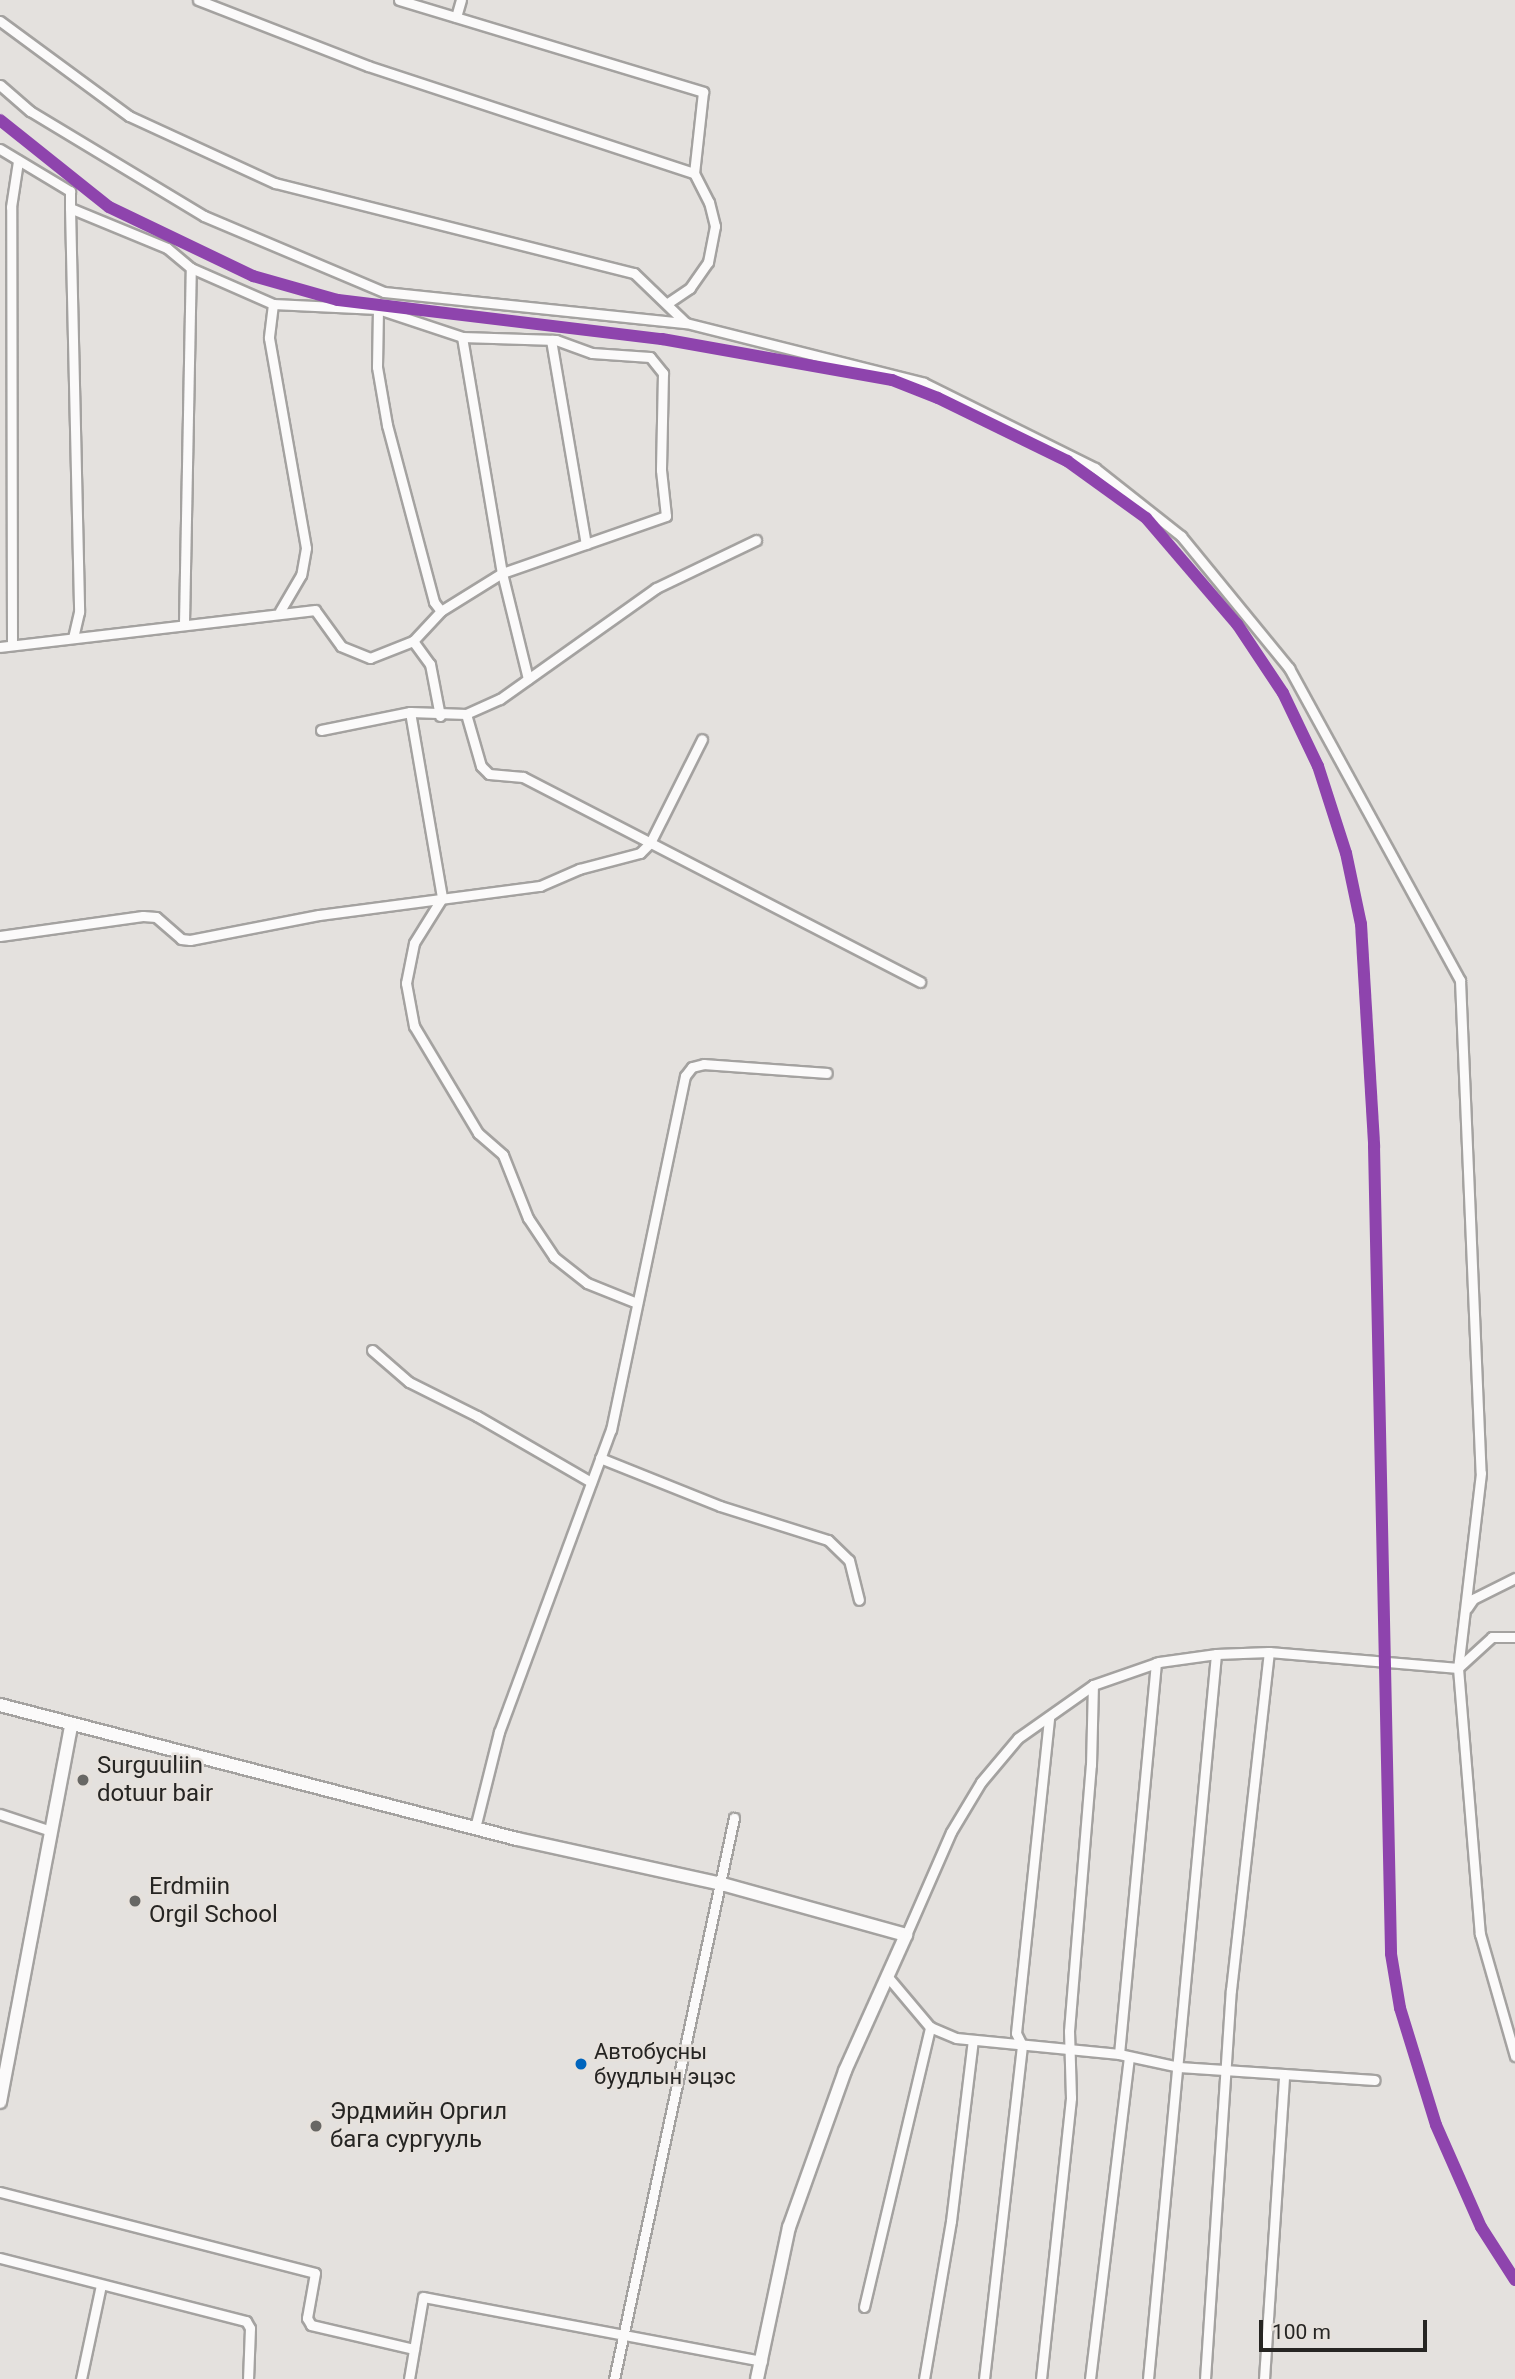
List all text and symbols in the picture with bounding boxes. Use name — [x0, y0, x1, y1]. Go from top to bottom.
place label: Surguuliin dotuur bair — [97, 1752, 213, 1808]
marker: Surguuliin dotuur bair — [75, 1772, 91, 1788]
place label: Erdmiin Orgil School — [149, 1873, 278, 1929]
marker: Erdmiin Orgil School — [127, 1893, 143, 1909]
place label: Автобусны буудлын эцэс — [594, 2038, 736, 2090]
marker: Автобусны буудлын эцэс — [574, 2057, 588, 2071]
place label: Эрдмийн Оргил бага сургууль — [330, 2098, 507, 2154]
marker: Эрдмийн Оргил бага сургууль — [308, 2118, 324, 2134]
scale bar — [1263, 2306, 1431, 2350]
text: 100 m — [1272, 2320, 1331, 2344]

